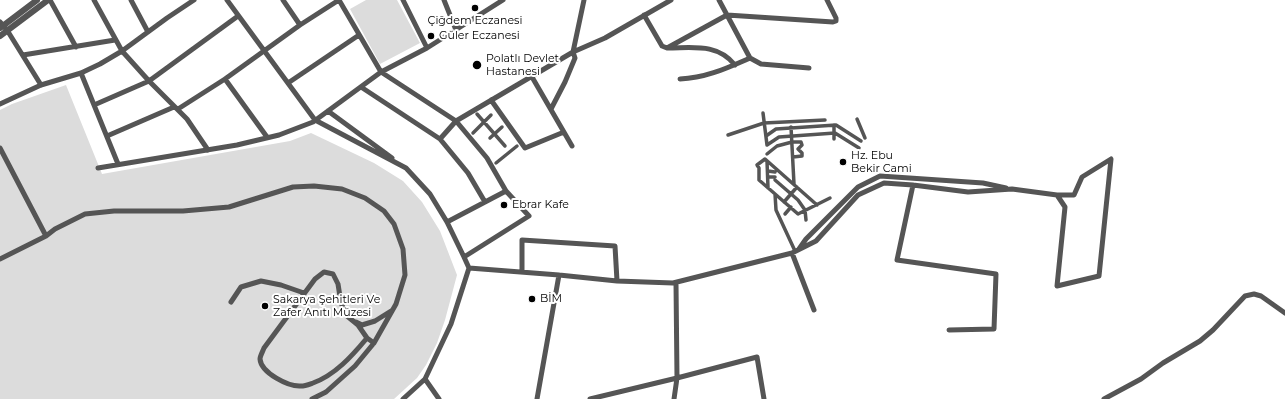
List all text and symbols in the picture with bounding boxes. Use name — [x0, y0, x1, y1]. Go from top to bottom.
marker: Çiğdem Eczanesi — [470, 3, 480, 13]
place label: Çiğdem Eczanesi — [428, 14, 522, 28]
place label: Güler Eczanesi — [439, 29, 520, 43]
marker: Güler Eczanesi — [426, 31, 436, 41]
place label: Polatlı Devlet Hastanesi — [486, 52, 559, 78]
marker: Polatlı Devlet Hastanesi — [471, 59, 483, 71]
place label: Hz. Ebu Bekir Cami — [851, 149, 912, 175]
marker: Hz. Ebu Bekir Cami — [838, 157, 848, 167]
place label: Ebrar Kafe — [512, 198, 569, 212]
marker: Ebrar Kafe — [499, 200, 509, 210]
place label: BİM — [540, 292, 562, 306]
place label: Sakarya Şehitleri Ve Zafer Anıtı Müzesi — [273, 293, 380, 319]
marker: BİM — [527, 294, 537, 304]
marker: Sakarya Şehitleri Ve Zafer Anıtı Müzesi — [260, 301, 270, 311]

